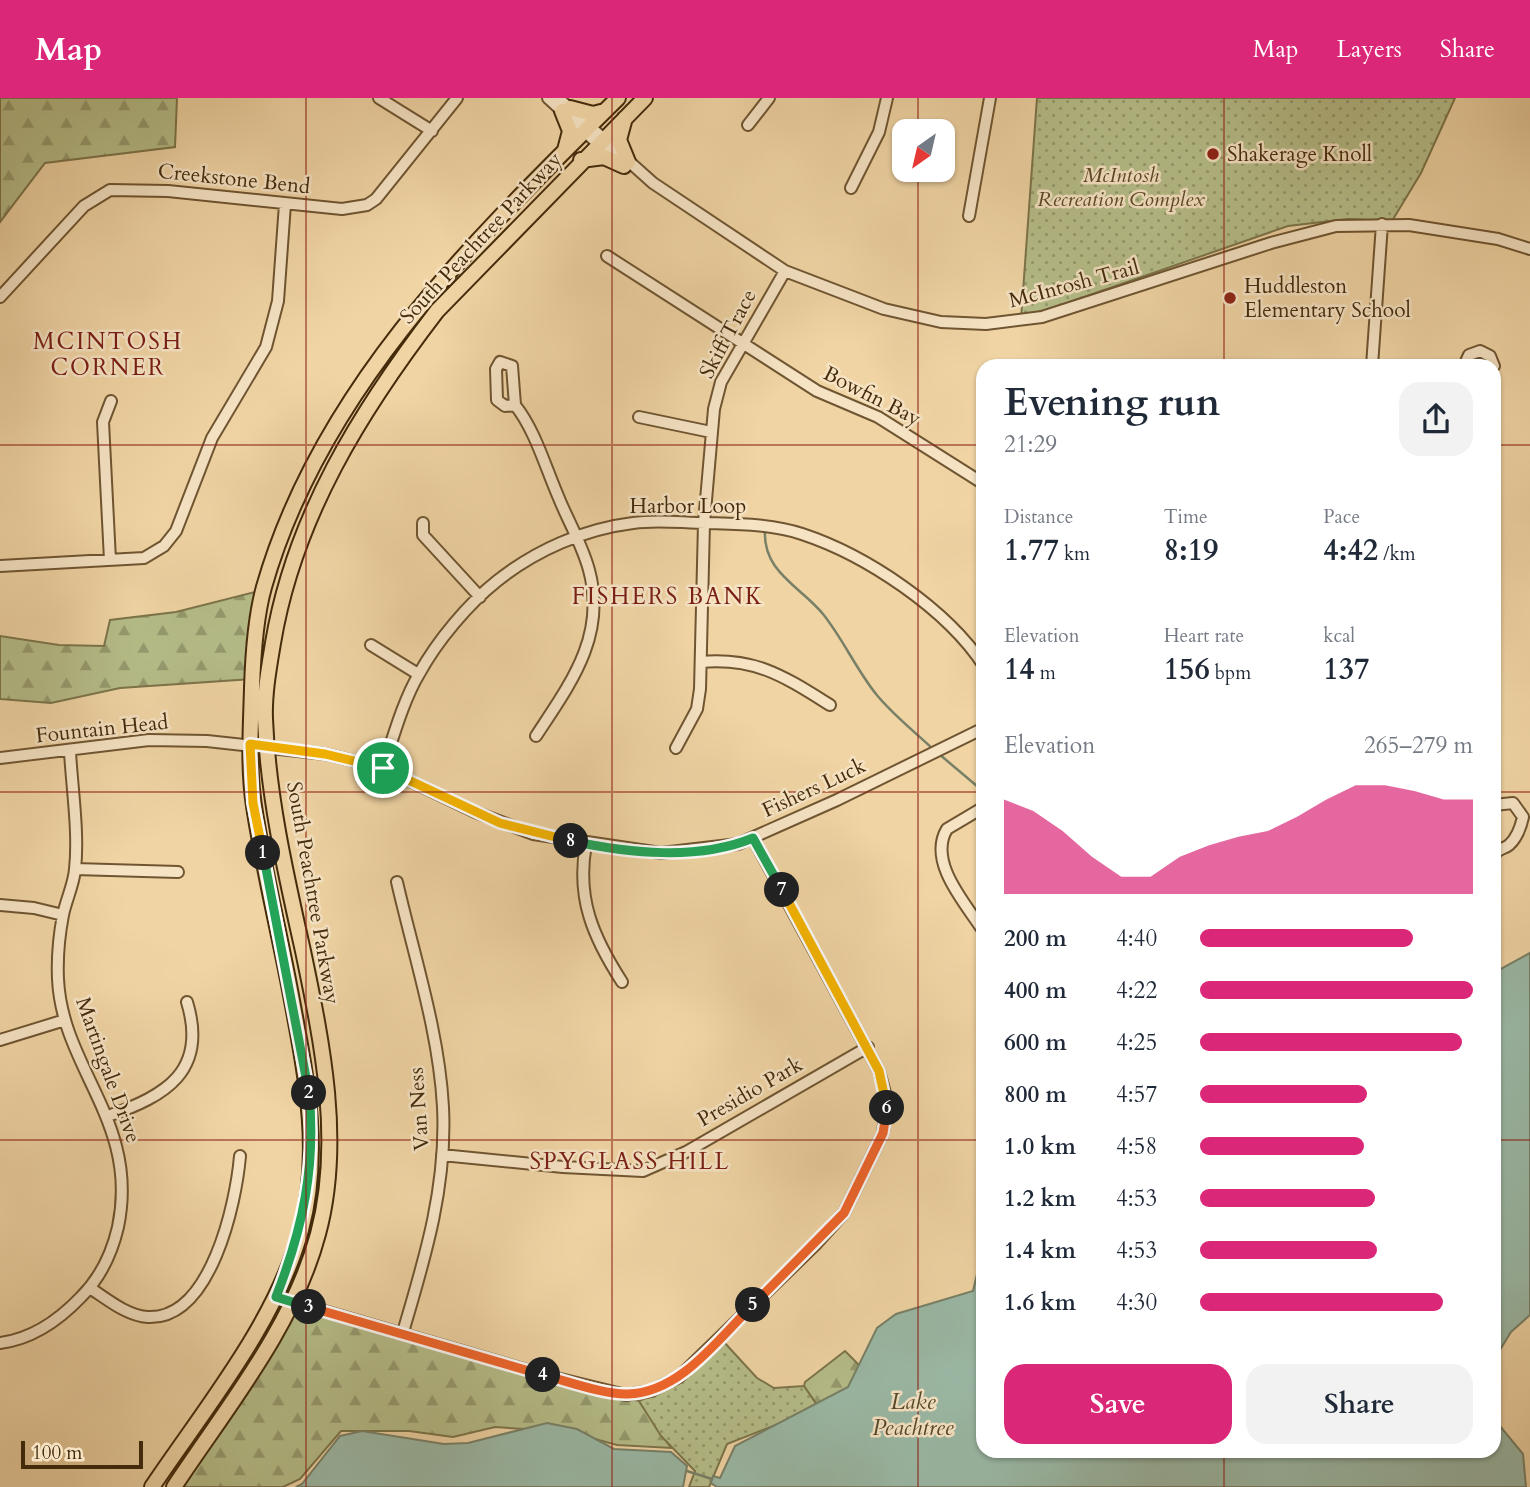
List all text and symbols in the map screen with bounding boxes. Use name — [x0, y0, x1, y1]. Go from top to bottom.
text: Map — [35, 27, 102, 72]
text: Map — [1253, 33, 1299, 66]
text: Layers — [1337, 33, 1402, 66]
text: Share — [1440, 33, 1495, 66]
north arrow — [892, 119, 956, 182]
map controls — [892, 119, 955, 182]
place label: Shakerage Knoll — [1227, 140, 1372, 169]
street label: South Peachtree Parkway — [393, 146, 569, 330]
marker: Shakerage Knoll — [1205, 146, 1221, 162]
street label: Creekstone Bend — [156, 157, 312, 201]
park label: McIntosh Recreation Complex — [1037, 161, 1205, 214]
street label: McIntosh Trail — [1006, 253, 1142, 315]
place label: Huddleston Elementary School — [1244, 272, 1411, 325]
street label: Skiff Trace — [692, 284, 764, 384]
marker: Huddleston Elementary School — [1222, 290, 1238, 306]
district label: MCINTOSH CORNER — [33, 326, 183, 383]
street label: Bowfin Bay — [818, 359, 926, 433]
text: Evening run — [1004, 377, 1220, 429]
button: share — [1399, 382, 1473, 456]
text: 21:29 — [1004, 429, 1057, 460]
street label: Harbor Loop — [630, 492, 746, 521]
text: Distance — [1004, 504, 1073, 530]
text: Time — [1164, 504, 1208, 530]
text: Pace — [1323, 504, 1360, 530]
text: 1.77 — [1004, 530, 1059, 571]
text: 8:19 — [1164, 530, 1218, 571]
text: 4:42 — [1323, 530, 1378, 571]
text: km — [1059, 541, 1090, 567]
text: /km — [1378, 541, 1416, 567]
district label: FISHERS BANK — [572, 581, 764, 612]
text: Elevation — [1004, 623, 1079, 649]
text: Heart rate — [1164, 623, 1244, 649]
text: kcal — [1323, 623, 1355, 649]
text: 14 — [1004, 649, 1035, 690]
text: 156 — [1164, 649, 1210, 690]
text: 137 — [1323, 649, 1369, 690]
text: m — [1035, 660, 1056, 686]
text: bpm — [1210, 660, 1251, 686]
street label: Fountain Head — [34, 708, 170, 750]
text: Elevation — [1004, 730, 1095, 761]
text: 265–279 m — [1364, 730, 1473, 761]
pin — [353, 738, 413, 798]
icon: arrive — [364, 749, 402, 787]
street label: Fishers Luck — [757, 751, 871, 825]
street label: South Peachtree Parkway — [279, 779, 347, 1007]
pin: 8 — [554, 824, 588, 858]
text: 8 — [566, 827, 575, 853]
pin: 1 — [246, 836, 280, 870]
text: 1 — [258, 839, 267, 865]
pin: 7 — [764, 872, 800, 908]
text: 7 — [777, 876, 786, 902]
text: 200 m — [1004, 923, 1067, 954]
text: 4:40 — [1116, 923, 1157, 954]
text: 400 m — [1004, 975, 1067, 1006]
text: 4:22 — [1116, 975, 1157, 1006]
street label: Martingale Drive — [68, 993, 148, 1147]
text: 600 m — [1004, 1027, 1067, 1058]
text: 4:25 — [1116, 1027, 1157, 1058]
street label: Presidio Park — [692, 1050, 809, 1134]
street label: Van Ness — [402, 1066, 436, 1152]
pin: 2 — [292, 1076, 326, 1110]
text: 2 — [304, 1079, 313, 1105]
text: 800 m — [1004, 1079, 1067, 1110]
text: 4:57 — [1116, 1079, 1157, 1110]
pin: 6 — [870, 1090, 904, 1126]
text: 6 — [882, 1094, 891, 1120]
text: 1.0 km — [1004, 1131, 1076, 1162]
text: 4:58 — [1116, 1131, 1157, 1162]
district label: SPYGLASS HILL — [530, 1146, 730, 1177]
text: 1.2 km — [1004, 1183, 1076, 1214]
text: 4:53 — [1116, 1183, 1157, 1214]
text: 1.4 km — [1004, 1235, 1076, 1266]
text: 4:53 — [1116, 1235, 1157, 1266]
text: 1.6 km — [1004, 1287, 1076, 1318]
text: 4:30 — [1116, 1287, 1157, 1318]
pin: 5 — [736, 1288, 770, 1322]
pin: 3 — [292, 1290, 326, 1324]
text: 5 — [748, 1291, 757, 1317]
text: 3 — [304, 1293, 313, 1319]
pin: 4 — [526, 1358, 560, 1392]
text: 4 — [538, 1361, 547, 1387]
button: Save — [1004, 1364, 1232, 1444]
button: Share — [1246, 1364, 1473, 1444]
water label: Lake Peachtree — [872, 1386, 954, 1443]
scale bar — [21, 1438, 144, 1470]
text: 100 m — [32, 1440, 82, 1466]

